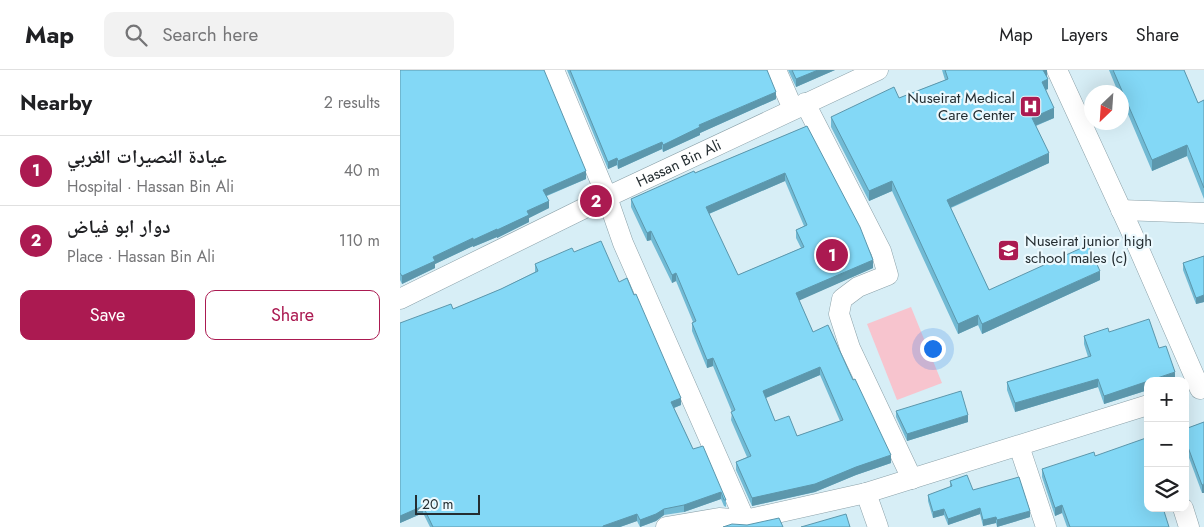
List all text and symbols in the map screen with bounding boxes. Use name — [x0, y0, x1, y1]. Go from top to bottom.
search box — [104, 12, 454, 57]
text: Map — [25, 17, 74, 52]
icon: search — [122, 21, 150, 49]
text: Search here — [162, 21, 258, 48]
text: Map — [999, 22, 1033, 48]
text: Layers — [1061, 22, 1108, 48]
text: Share — [1136, 22, 1179, 48]
north arrow — [1084, 85, 1129, 130]
place label: Nuseirat Medical Care Center — [907, 87, 1016, 126]
text: Nearby — [20, 88, 92, 118]
text: 2 results — [324, 91, 380, 114]
hospital icon: Nuseirat Medical Care Center — [1019, 95, 1043, 119]
street label: Hassan Bin Ali — [633, 134, 725, 193]
text: عيادة النصيرات الغربي — [67, 143, 227, 170]
text: 1 — [32, 159, 40, 182]
text: 40 m — [344, 159, 380, 182]
text: Hospital · Hassan Bin Ali — [67, 175, 234, 198]
pin: 2 — [580, 182, 612, 220]
text: دوار ابو فياض — [67, 213, 170, 240]
text: 2 — [31, 229, 41, 252]
text: 110 m — [339, 229, 380, 252]
place label: Nuseirat junior high school males (c) — [1025, 230, 1152, 269]
pin: 1 — [816, 236, 848, 274]
school or university icon: Nuseirat junior high school males (c) — [997, 238, 1021, 262]
text: Place · Hassan Bin Ali — [67, 245, 215, 268]
button: Save — [20, 290, 195, 340]
button: Share — [205, 290, 380, 340]
your location — [920, 336, 946, 362]
map controls — [1144, 377, 1189, 512]
button: + — [1144, 377, 1189, 422]
button: − — [1144, 422, 1189, 467]
button: layers — [1144, 467, 1189, 512]
scale bar — [415, 492, 480, 515]
text: 20 m — [422, 494, 454, 514]

